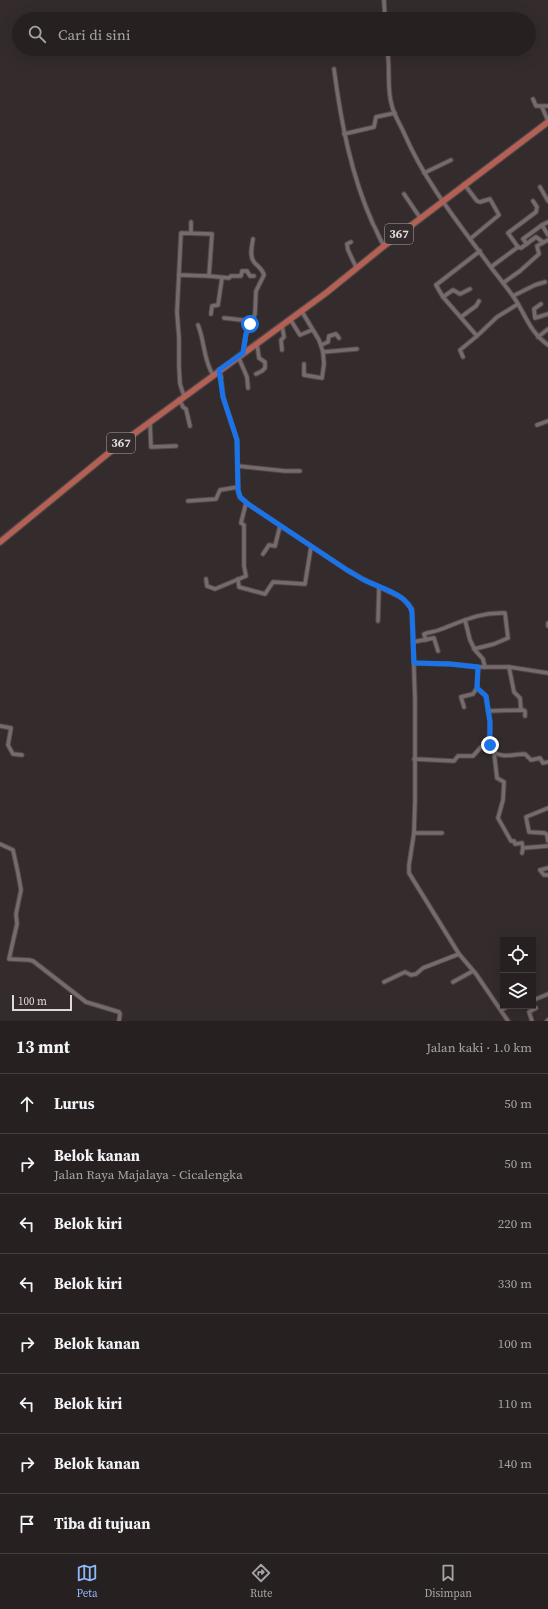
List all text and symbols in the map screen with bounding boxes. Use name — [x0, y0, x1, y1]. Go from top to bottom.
search box — [12, 12, 536, 56]
icon: search — [26, 23, 48, 45]
text: Cari di sini — [58, 24, 130, 45]
road number: 367 — [385, 224, 413, 244]
route start — [241, 315, 259, 333]
road number: 367 — [107, 433, 135, 453]
route end — [481, 736, 499, 754]
map controls — [500, 937, 536, 1009]
button: locate — [500, 937, 536, 973]
button: layers — [500, 973, 536, 1009]
scale bar — [12, 993, 72, 1012]
text: 100 m — [18, 994, 47, 1009]
text: 13 mnt — [16, 1035, 70, 1059]
text: Jalan kaki · 1.0 km — [426, 1039, 532, 1056]
icon: ahead — [16, 1093, 38, 1115]
text: Lurus — [54, 1093, 95, 1114]
text: 50 m — [504, 1095, 532, 1112]
text: Belok kanan — [54, 1145, 140, 1166]
icon: right — [16, 1153, 38, 1175]
text: 50 m — [504, 1155, 532, 1172]
text: Jalan Raya Majalaya - Cicalengka — [54, 1166, 243, 1183]
icon: left — [16, 1213, 38, 1235]
text: Belok kiri — [54, 1213, 122, 1234]
text: 220 m — [498, 1215, 532, 1232]
icon: left — [16, 1273, 38, 1295]
text: Belok kiri — [54, 1273, 122, 1294]
text: 330 m — [498, 1275, 532, 1292]
icon: right — [16, 1333, 38, 1355]
text: Belok kanan — [54, 1333, 140, 1354]
text: 100 m — [498, 1335, 532, 1352]
icon: left — [16, 1393, 38, 1415]
text: Belok kiri — [54, 1393, 122, 1414]
text: 110 m — [498, 1395, 532, 1412]
icon: right — [16, 1453, 38, 1475]
text: Belok kanan — [54, 1453, 140, 1474]
text: 140 m — [498, 1455, 532, 1472]
icon: arrive — [16, 1513, 38, 1535]
text: Tiba di tujuan — [54, 1513, 150, 1534]
tab: Peta — [76, 1562, 98, 1601]
tab: Rute — [250, 1562, 273, 1601]
tab: Disimpan — [424, 1562, 472, 1601]

